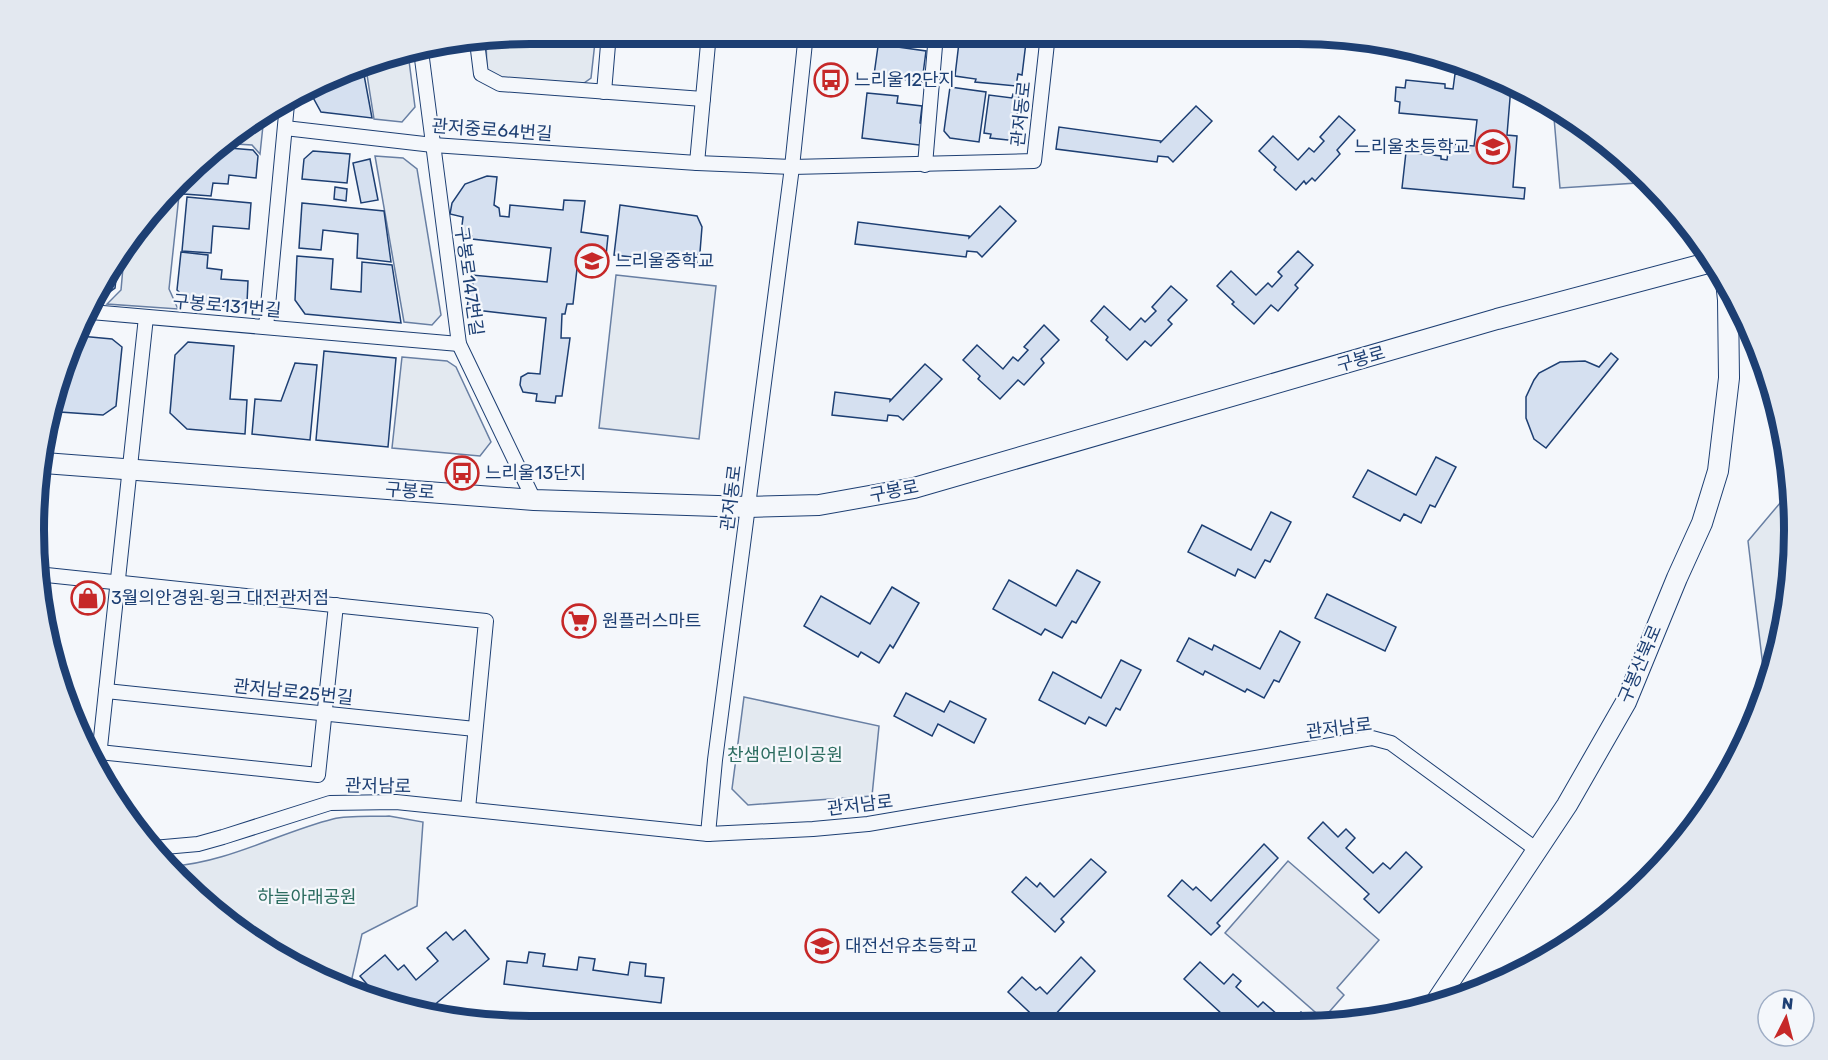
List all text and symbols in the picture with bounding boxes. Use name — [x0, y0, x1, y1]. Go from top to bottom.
bus stop icon: 느리울12단지 — [813, 62, 849, 98]
place label: 느리울12단지 — [854, 69, 955, 91]
street label: 관저동로 — [1007, 80, 1035, 148]
street label: 관저중로64번길 — [431, 115, 553, 145]
school or university icon: 느리울초등학교 — [1475, 129, 1511, 165]
place label: 느리울초등학교 — [1354, 136, 1470, 158]
street label: 구봉로147번길 — [450, 225, 488, 337]
school or university icon: 느리울중학교 — [574, 243, 610, 279]
place label: 느리울중학교 — [615, 250, 714, 272]
street label: 구봉로131번길 — [172, 290, 282, 322]
street label: 구봉로 — [1334, 342, 1388, 376]
bus stop icon: 느리울13단지 — [444, 455, 480, 491]
place label: 느리울13단지 — [485, 462, 586, 484]
street label: 관저동로 — [716, 464, 746, 532]
street label: 구봉로 — [868, 475, 920, 507]
street label: 구봉로 — [384, 478, 436, 504]
shop icon: 3월의안경원 윙크 대전관저점 — [70, 580, 106, 616]
place label: 3월의안경원 윙크 대전관저점 — [111, 587, 329, 609]
supermarket icon: 원플러스마트 — [561, 603, 597, 639]
place label: 원플러스마트 — [602, 610, 701, 632]
street label: 구봉산북로 — [1614, 622, 1666, 706]
street label: 관저남로25번길 — [232, 675, 354, 709]
street label: 관저남로 — [1305, 713, 1373, 743]
park label: 찬샘어린이공원 — [727, 744, 843, 766]
street label: 관저남로 — [345, 774, 411, 798]
street label: 관저남로 — [826, 790, 894, 820]
park label: 하늘아래공원 — [257, 886, 357, 908]
school or university icon: 대전선유초등학교 — [804, 928, 840, 964]
place label: 대전선유초등학교 — [845, 935, 977, 957]
north arrow — [1756, 988, 1816, 1048]
text: N — [1781, 994, 1794, 1014]

